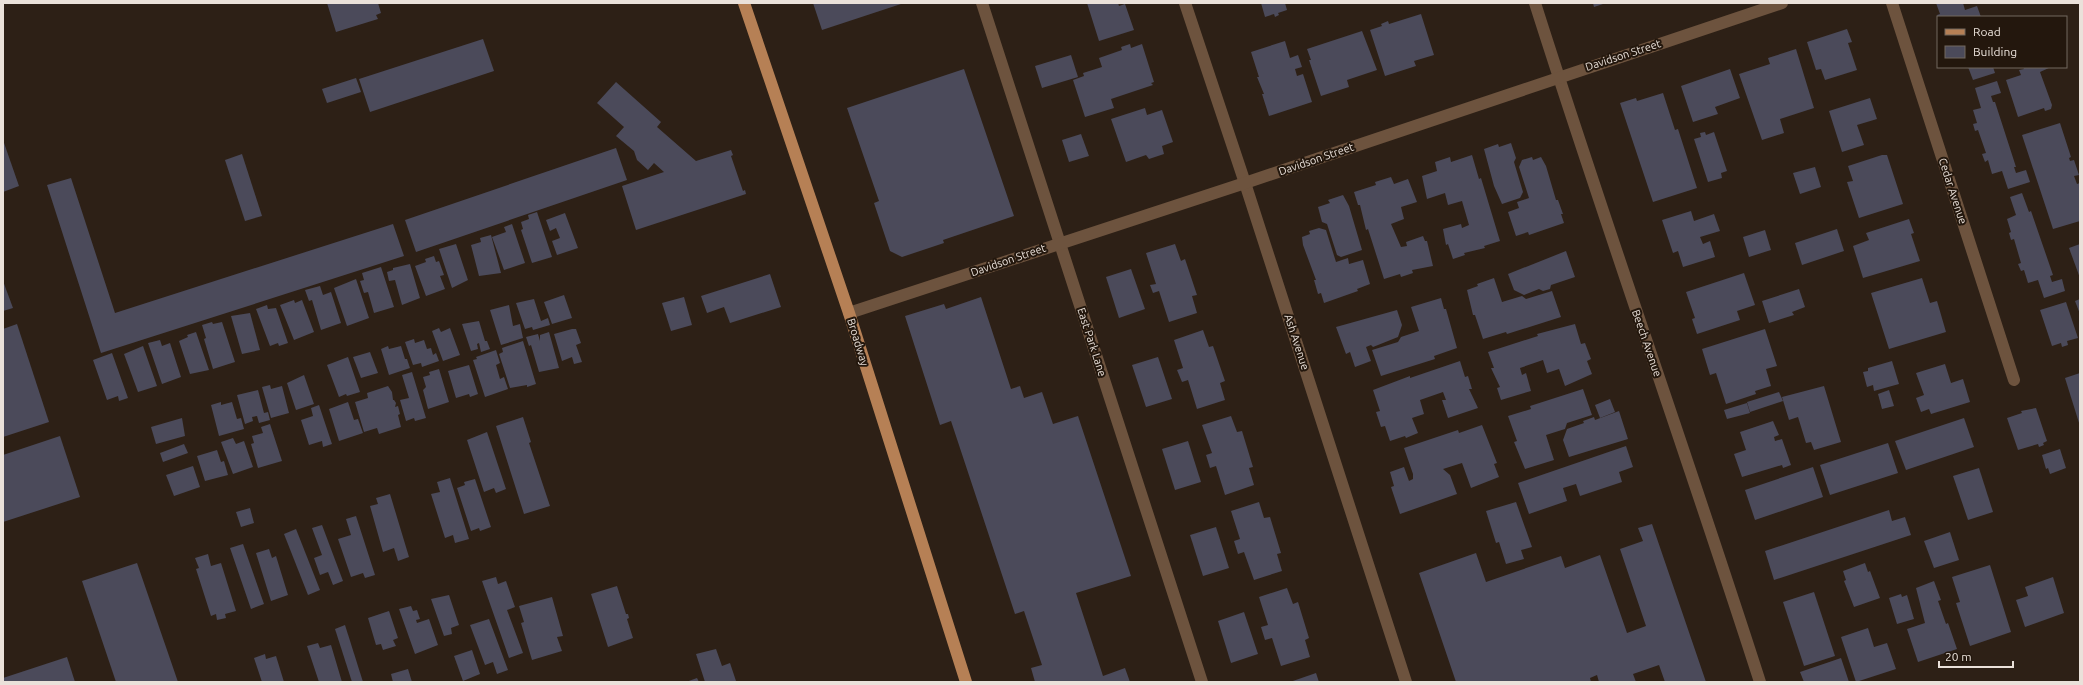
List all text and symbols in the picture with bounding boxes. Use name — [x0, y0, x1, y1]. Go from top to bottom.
legend — [1937, 16, 2067, 68]
text: Road — [1973, 25, 2001, 38]
street label: Davidson Street — [1584, 37, 1663, 73]
text: Building — [1973, 45, 2017, 58]
street label: Davidson Street — [1277, 140, 1356, 177]
street label: Cedar Avenue — [1937, 157, 1969, 225]
street label: Davidson Street — [969, 241, 1048, 278]
street label: East Park Lane — [1075, 306, 1109, 378]
street label: Beech Avenue — [1630, 308, 1664, 378]
street label: Ash Avenue — [1282, 313, 1312, 371]
street label: Broadway — [845, 317, 871, 368]
scale bar — [1939, 643, 2013, 669]
text: 20 m — [1945, 650, 1972, 663]

